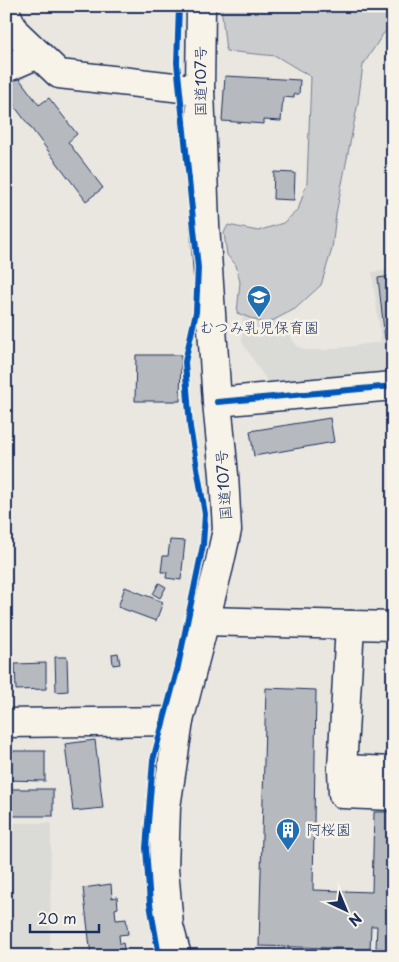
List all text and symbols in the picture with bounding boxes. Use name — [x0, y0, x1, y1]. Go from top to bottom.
street label: 国道107号 — [188, 46, 211, 116]
school or university icon: むつみ乳児保育園 — [246, 284, 272, 318]
place label: むつみ乳児保育園 — [199, 315, 319, 338]
street label: 国道107号 — [209, 449, 236, 521]
building icon: 阿桜園 — [275, 817, 301, 851]
place label: 阿桜園 — [306, 817, 351, 840]
north arrow — [322, 884, 372, 934]
scale bar — [30, 902, 99, 934]
text: 20 m — [38, 906, 77, 929]
text: N — [344, 908, 367, 931]

